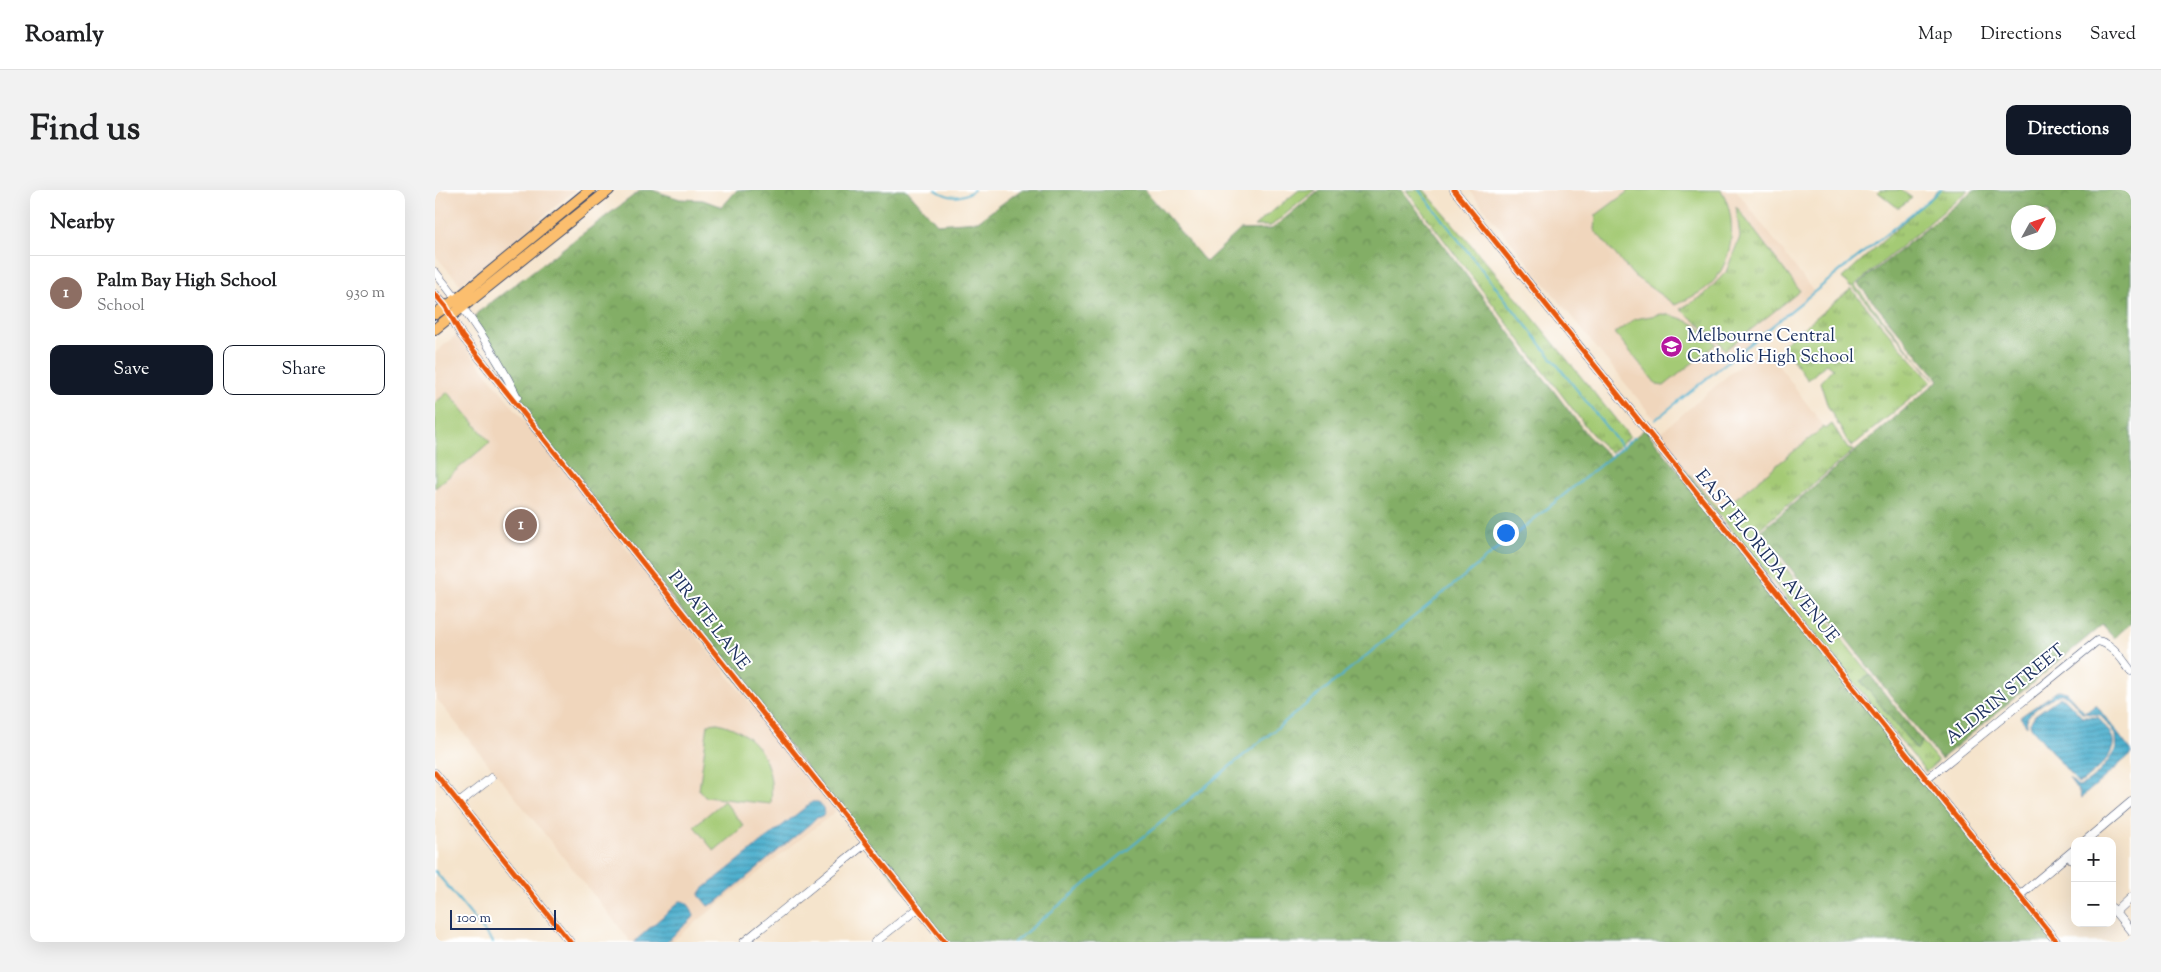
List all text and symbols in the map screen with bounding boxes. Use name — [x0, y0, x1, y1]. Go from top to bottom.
text: Roamly — [25, 18, 104, 52]
text: Map — [1918, 22, 1953, 48]
text: Directions — [1981, 22, 2062, 48]
text: Saved — [2090, 22, 2136, 48]
text: Find us — [30, 105, 140, 156]
button: Directions — [2006, 105, 2131, 155]
north arrow — [2011, 205, 2056, 250]
text: Nearby — [50, 208, 115, 238]
text: Palm Bay High School — [97, 268, 277, 295]
text: 1 — [63, 282, 69, 305]
text: 930 m — [346, 282, 385, 305]
text: School — [97, 295, 145, 318]
place label: Melbourne Central Catholic High School — [1687, 324, 1854, 371]
school or university icon: Melbourne Central Catholic High School — [1659, 335, 1683, 359]
button: Save — [50, 345, 213, 395]
button: Share — [223, 345, 385, 395]
street label: EAST FLORIDA AVENUE — [1688, 465, 1844, 649]
pin: 1 — [505, 506, 537, 544]
your location — [1493, 520, 1519, 546]
street label: PIRATE LANE — [661, 566, 755, 676]
street label: ALDRIN STREET — [1941, 638, 2072, 752]
map controls — [2071, 837, 2116, 927]
button: + — [2071, 837, 2116, 882]
button: − — [2071, 882, 2116, 927]
scale bar — [450, 907, 556, 930]
text: 100 m — [457, 909, 491, 929]

